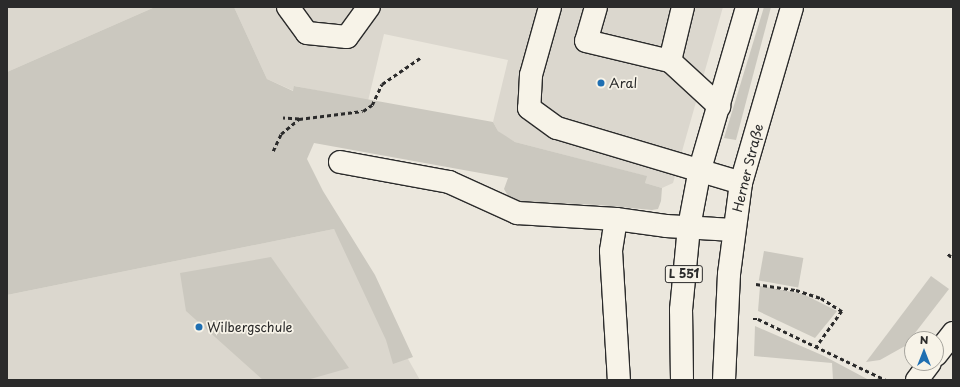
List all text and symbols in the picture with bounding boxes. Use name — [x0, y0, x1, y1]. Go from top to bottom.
place label: Aral — [609, 75, 637, 91]
marker: Aral — [596, 78, 606, 88]
street label: Herner Straße — [729, 122, 767, 214]
road number: L 551 — [664, 264, 704, 284]
place label: Wilbergschule — [207, 319, 293, 335]
marker: Wilbergschule — [194, 322, 204, 332]
north arrow — [904, 331, 944, 371]
text: N — [920, 331, 928, 348]

